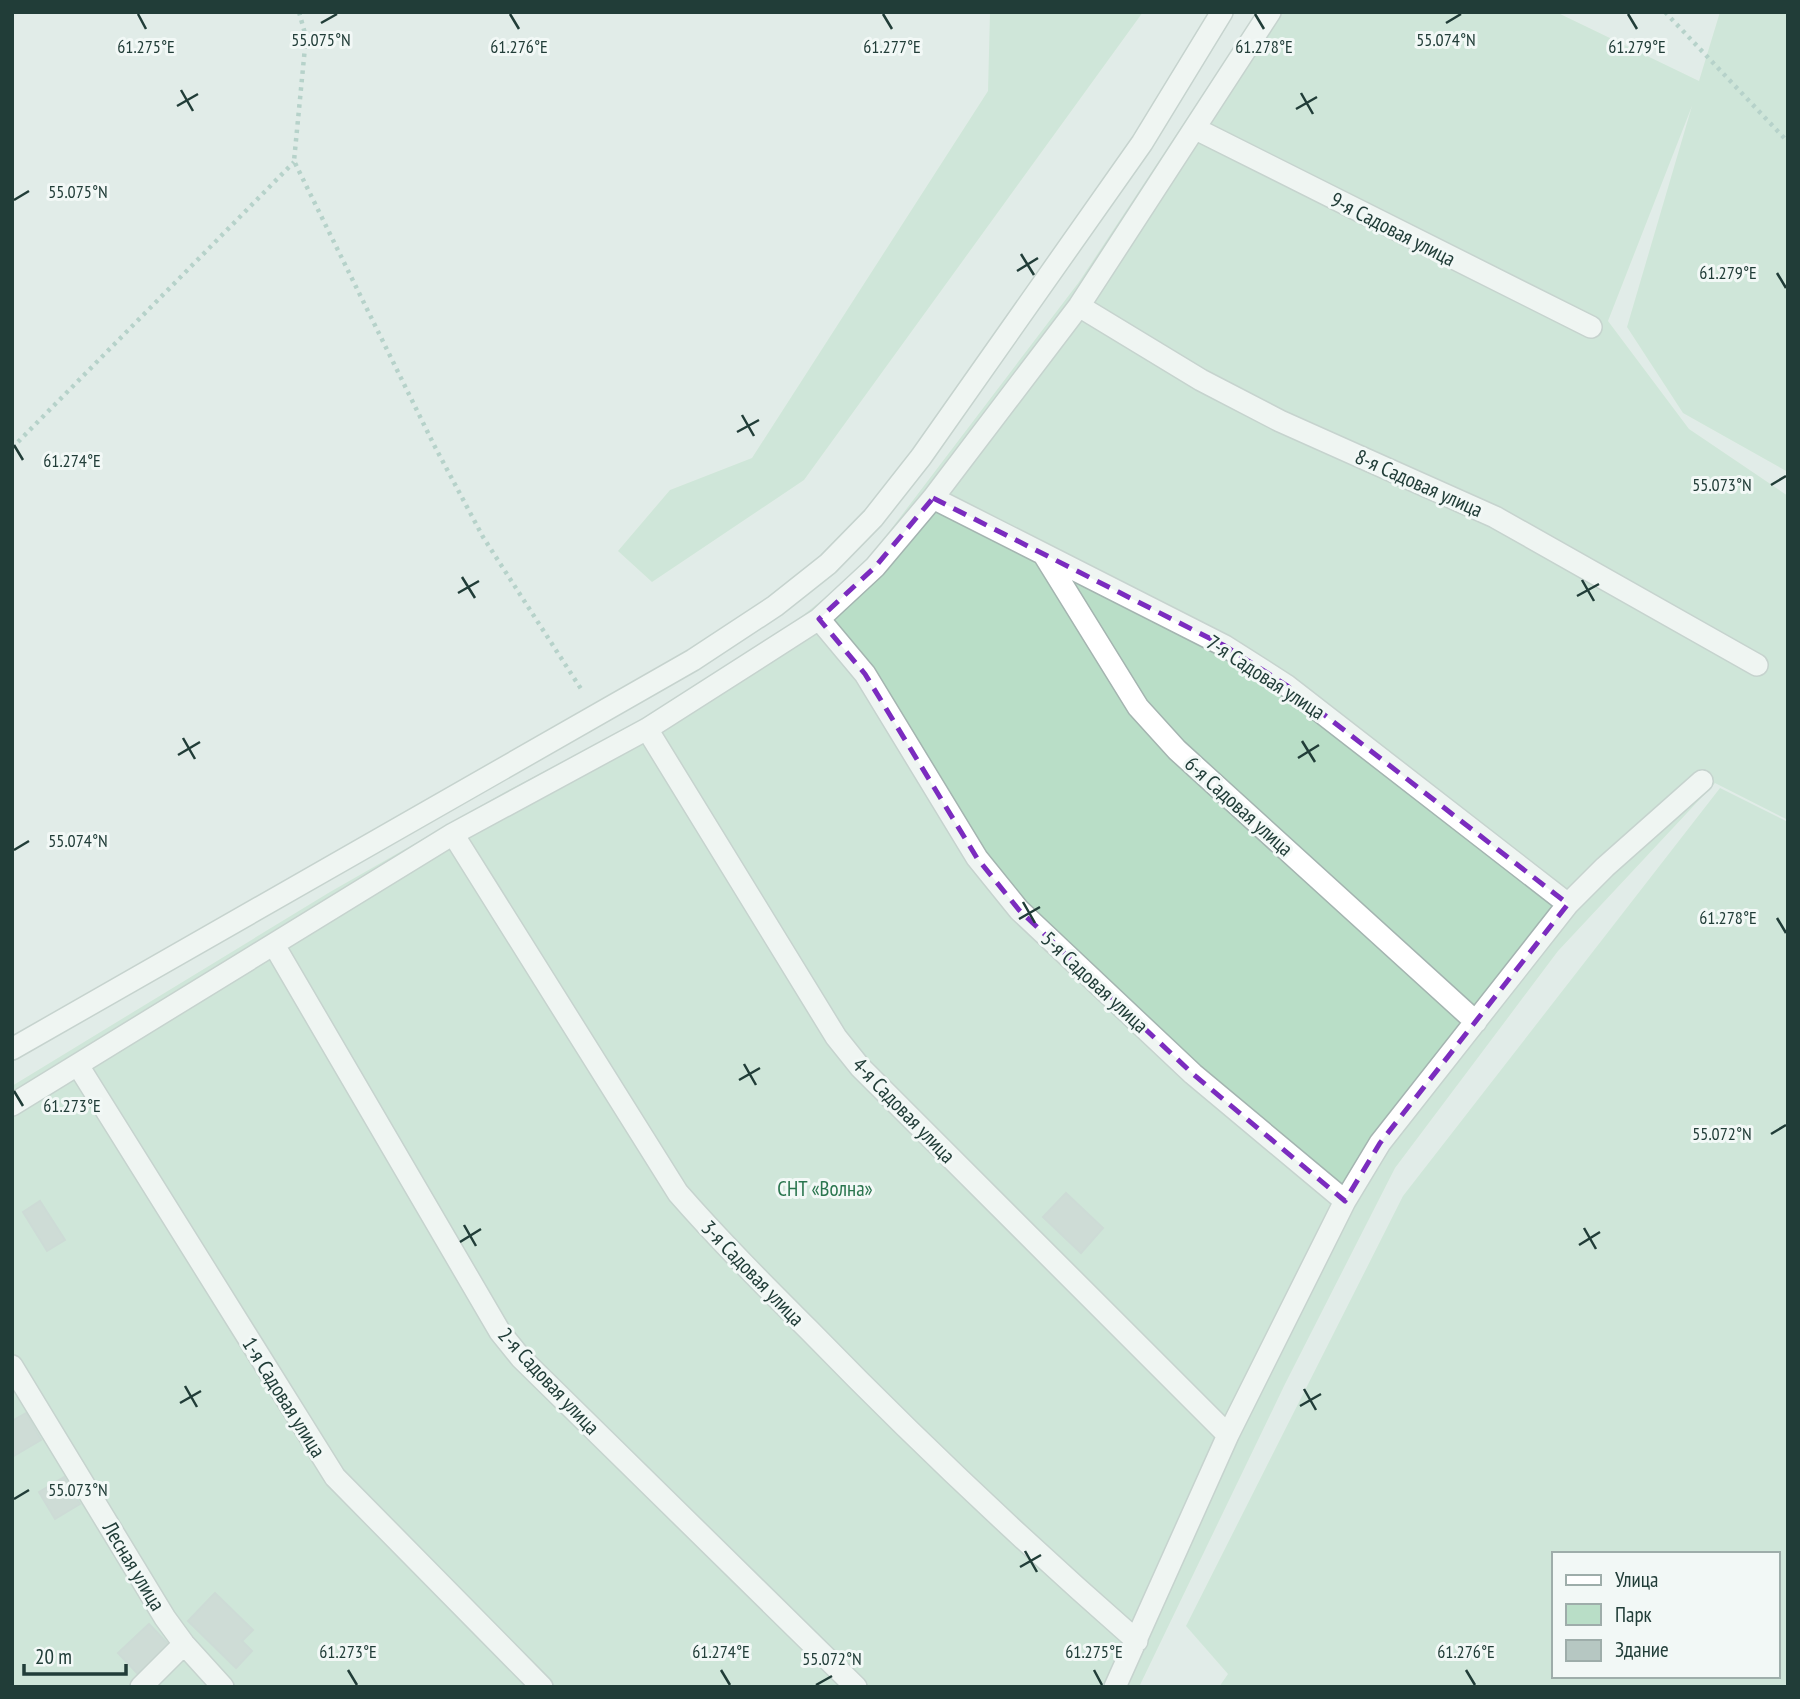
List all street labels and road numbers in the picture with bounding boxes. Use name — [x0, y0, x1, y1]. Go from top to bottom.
street label: 9-я Садовая улица — [1326, 186, 1460, 272]
street label: 8-я Садовая улица — [1351, 443, 1487, 523]
street label: 7-я Садовая улица — [1202, 629, 1330, 725]
street label: 6-я Садовая улица — [1179, 750, 1299, 862]
street label: 5-я Садовая улица — [1036, 925, 1154, 1039]
street label: 4-я Садовая улица — [847, 1051, 961, 1169]
street label: 3-я Садовая улица — [696, 1214, 810, 1332]
street label: 2-я Садовая улица — [492, 1322, 606, 1440]
street label: 1-я Садовая улица — [236, 1332, 332, 1462]
street label: Лесная улица — [96, 1516, 171, 1616]

